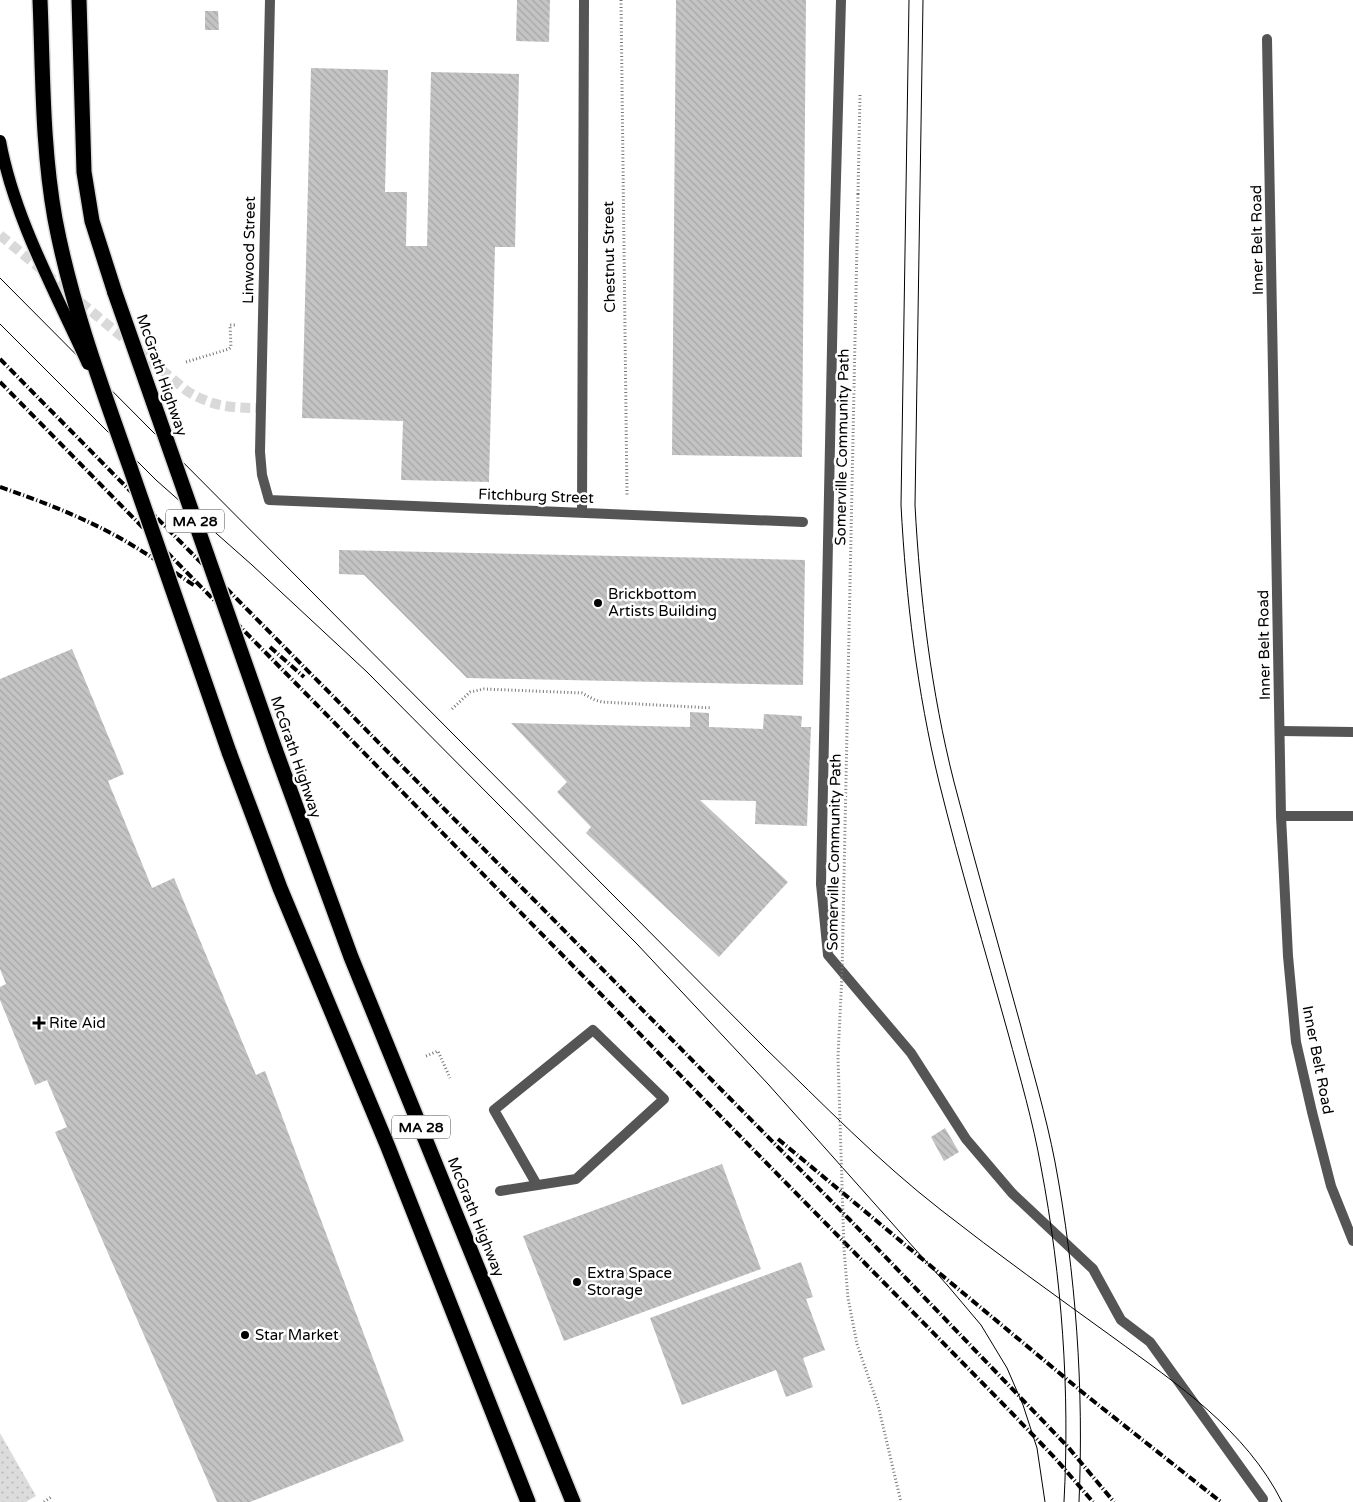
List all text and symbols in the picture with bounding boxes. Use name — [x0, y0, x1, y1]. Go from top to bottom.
street label: Inner Belt Road — [1247, 185, 1267, 295]
street label: Linwood Street — [239, 196, 259, 304]
street label: Chestnut Street — [599, 201, 619, 313]
street label: McGrath Highway — [133, 312, 191, 438]
street label: Somerville Community Path — [831, 348, 853, 546]
street label: Fitchburg Street — [478, 485, 594, 507]
road number: MA 28 — [166, 510, 224, 532]
place label: Brickbottom Artists Building — [608, 585, 717, 620]
street label: Inner Belt Road — [1254, 590, 1274, 700]
marker: Brickbottom Artists Building — [592, 597, 604, 609]
street label: McGrath Highway — [267, 694, 325, 820]
street label: Somerville Community Path — [823, 753, 845, 951]
street label: Inner Belt Road — [1299, 1004, 1337, 1116]
place label: Rite Aid — [49, 1014, 106, 1032]
marker: Rite Aid — [33, 1017, 45, 1029]
road number: MA 28 — [392, 1116, 450, 1138]
street label: McGrath Highway — [444, 1154, 508, 1280]
place label: Extra Space Storage — [587, 1264, 672, 1299]
marker: Extra Space Storage — [571, 1276, 583, 1288]
place label: Star Market — [255, 1326, 339, 1344]
marker: Star Market — [239, 1329, 251, 1341]

